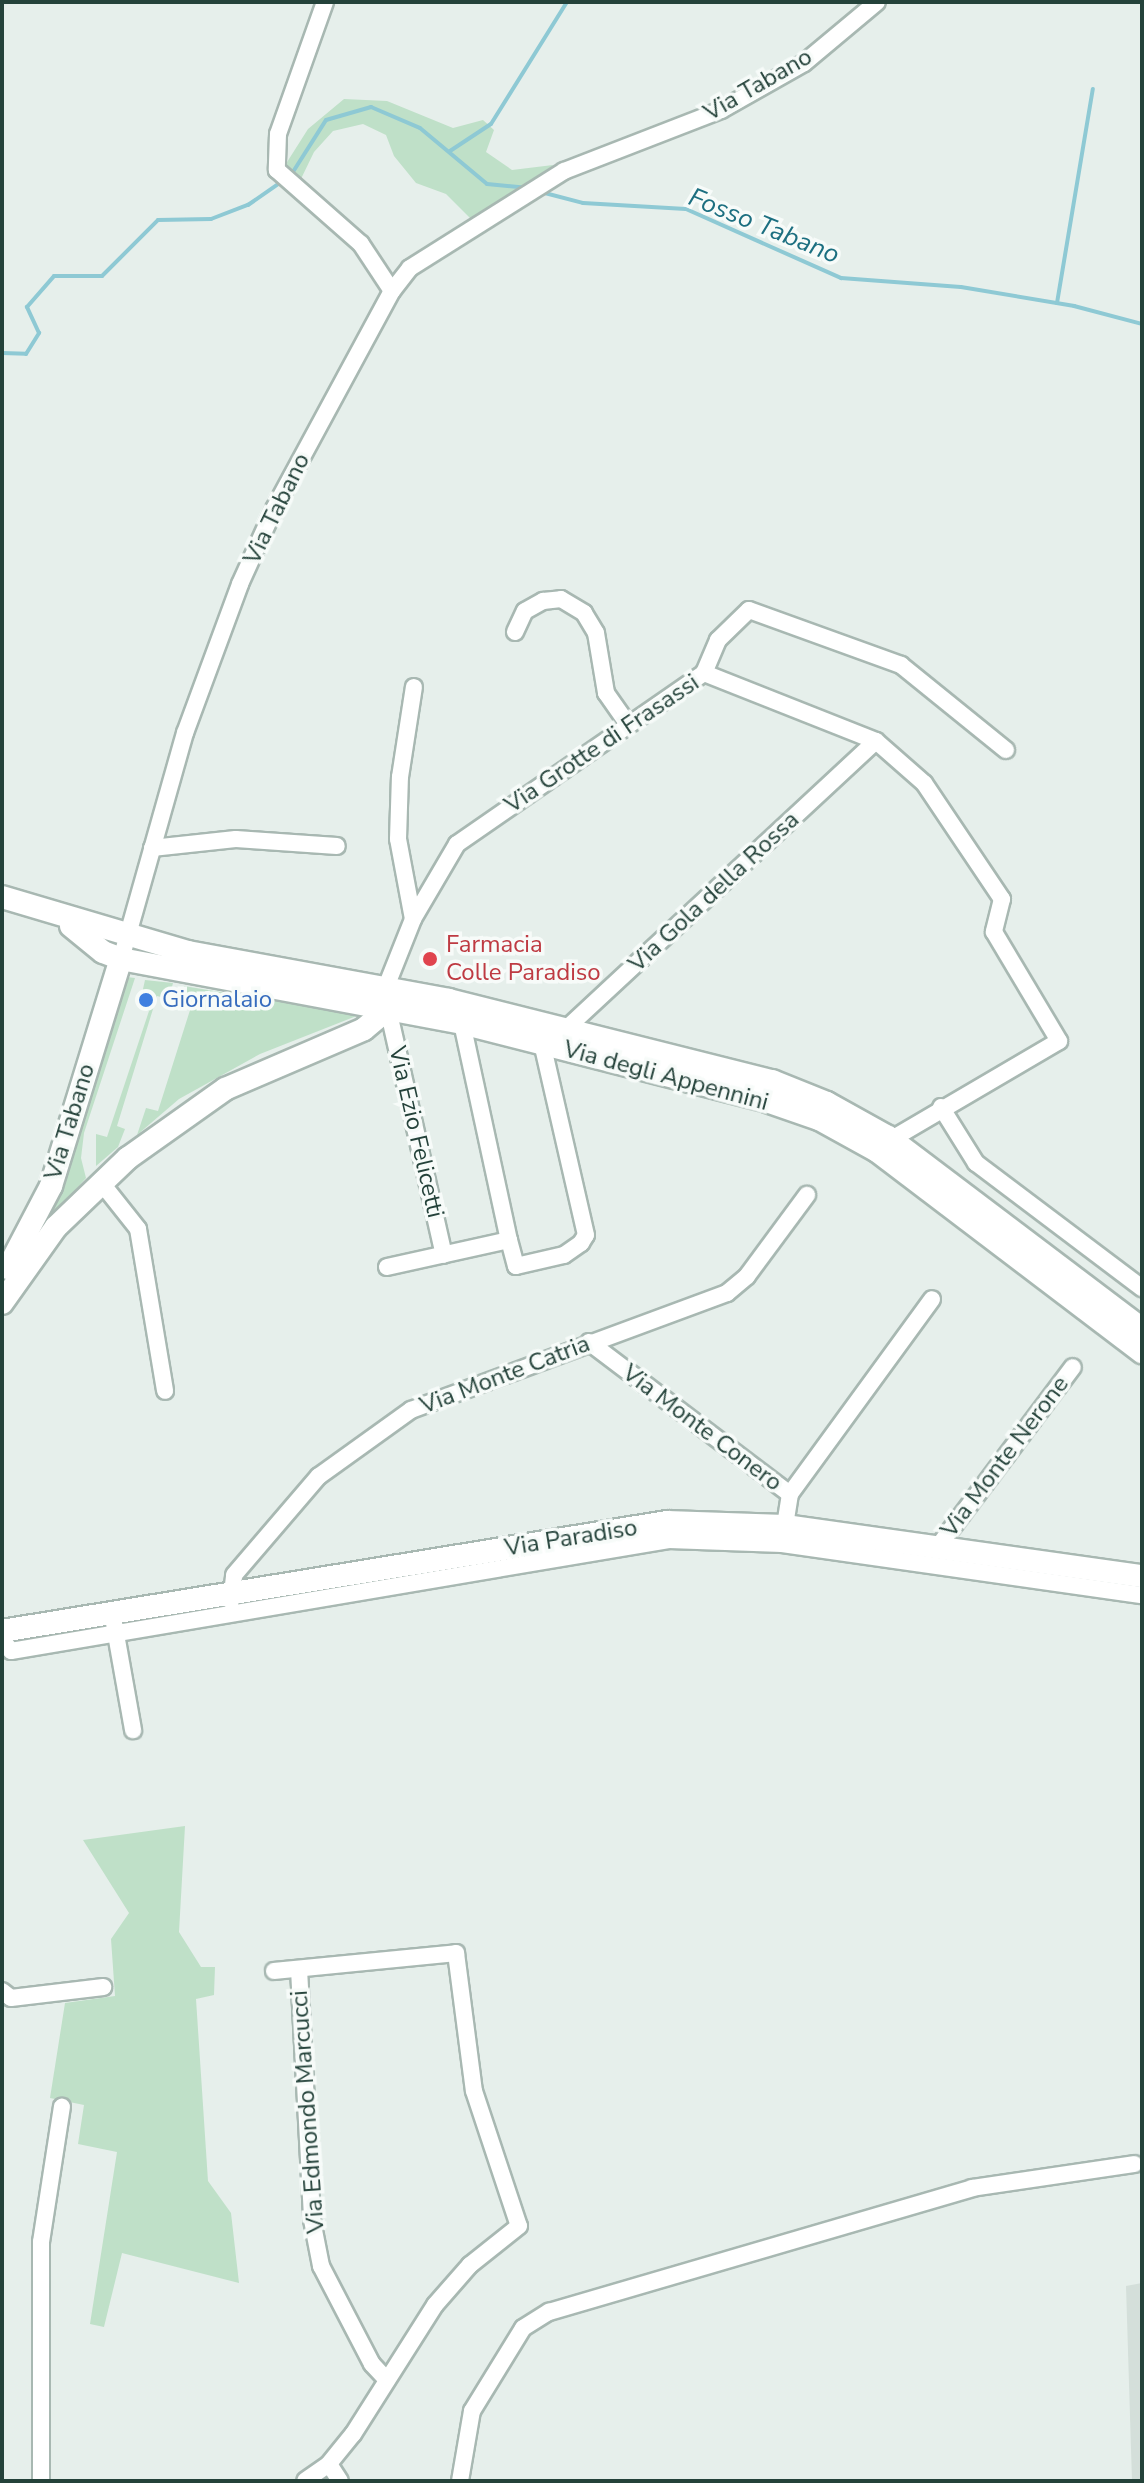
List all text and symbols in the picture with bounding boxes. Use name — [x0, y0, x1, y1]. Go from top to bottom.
street label: Via Tabano — [699, 43, 817, 127]
water label: Fosso Tabano — [684, 182, 844, 270]
street label: Via Tabano — [238, 449, 316, 569]
street label: Via Grotte di Frasassi — [499, 668, 705, 820]
street label: Via Gola della Rossa — [623, 806, 805, 978]
place label: Farmacia Colle Paradiso — [446, 931, 601, 987]
marker: Farmacia Colle Paradiso — [421, 950, 439, 968]
place label: Giornalaio — [162, 986, 272, 1014]
marker: Giornalaio — [137, 991, 155, 1009]
street label: Via degli Appennini — [560, 1035, 772, 1117]
street label: Via Ezio Felicetti — [382, 1044, 450, 1220]
street label: Via Tabano — [39, 1060, 101, 1184]
street label: Via Monte Catria — [416, 1329, 594, 1421]
street label: Via Monte Conero — [616, 1359, 788, 1497]
street label: Via Monte Nerone — [935, 1371, 1075, 1543]
street label: Via Paradiso — [503, 1513, 639, 1563]
street label: Via Edmondo Marcucci — [285, 1989, 331, 2235]

